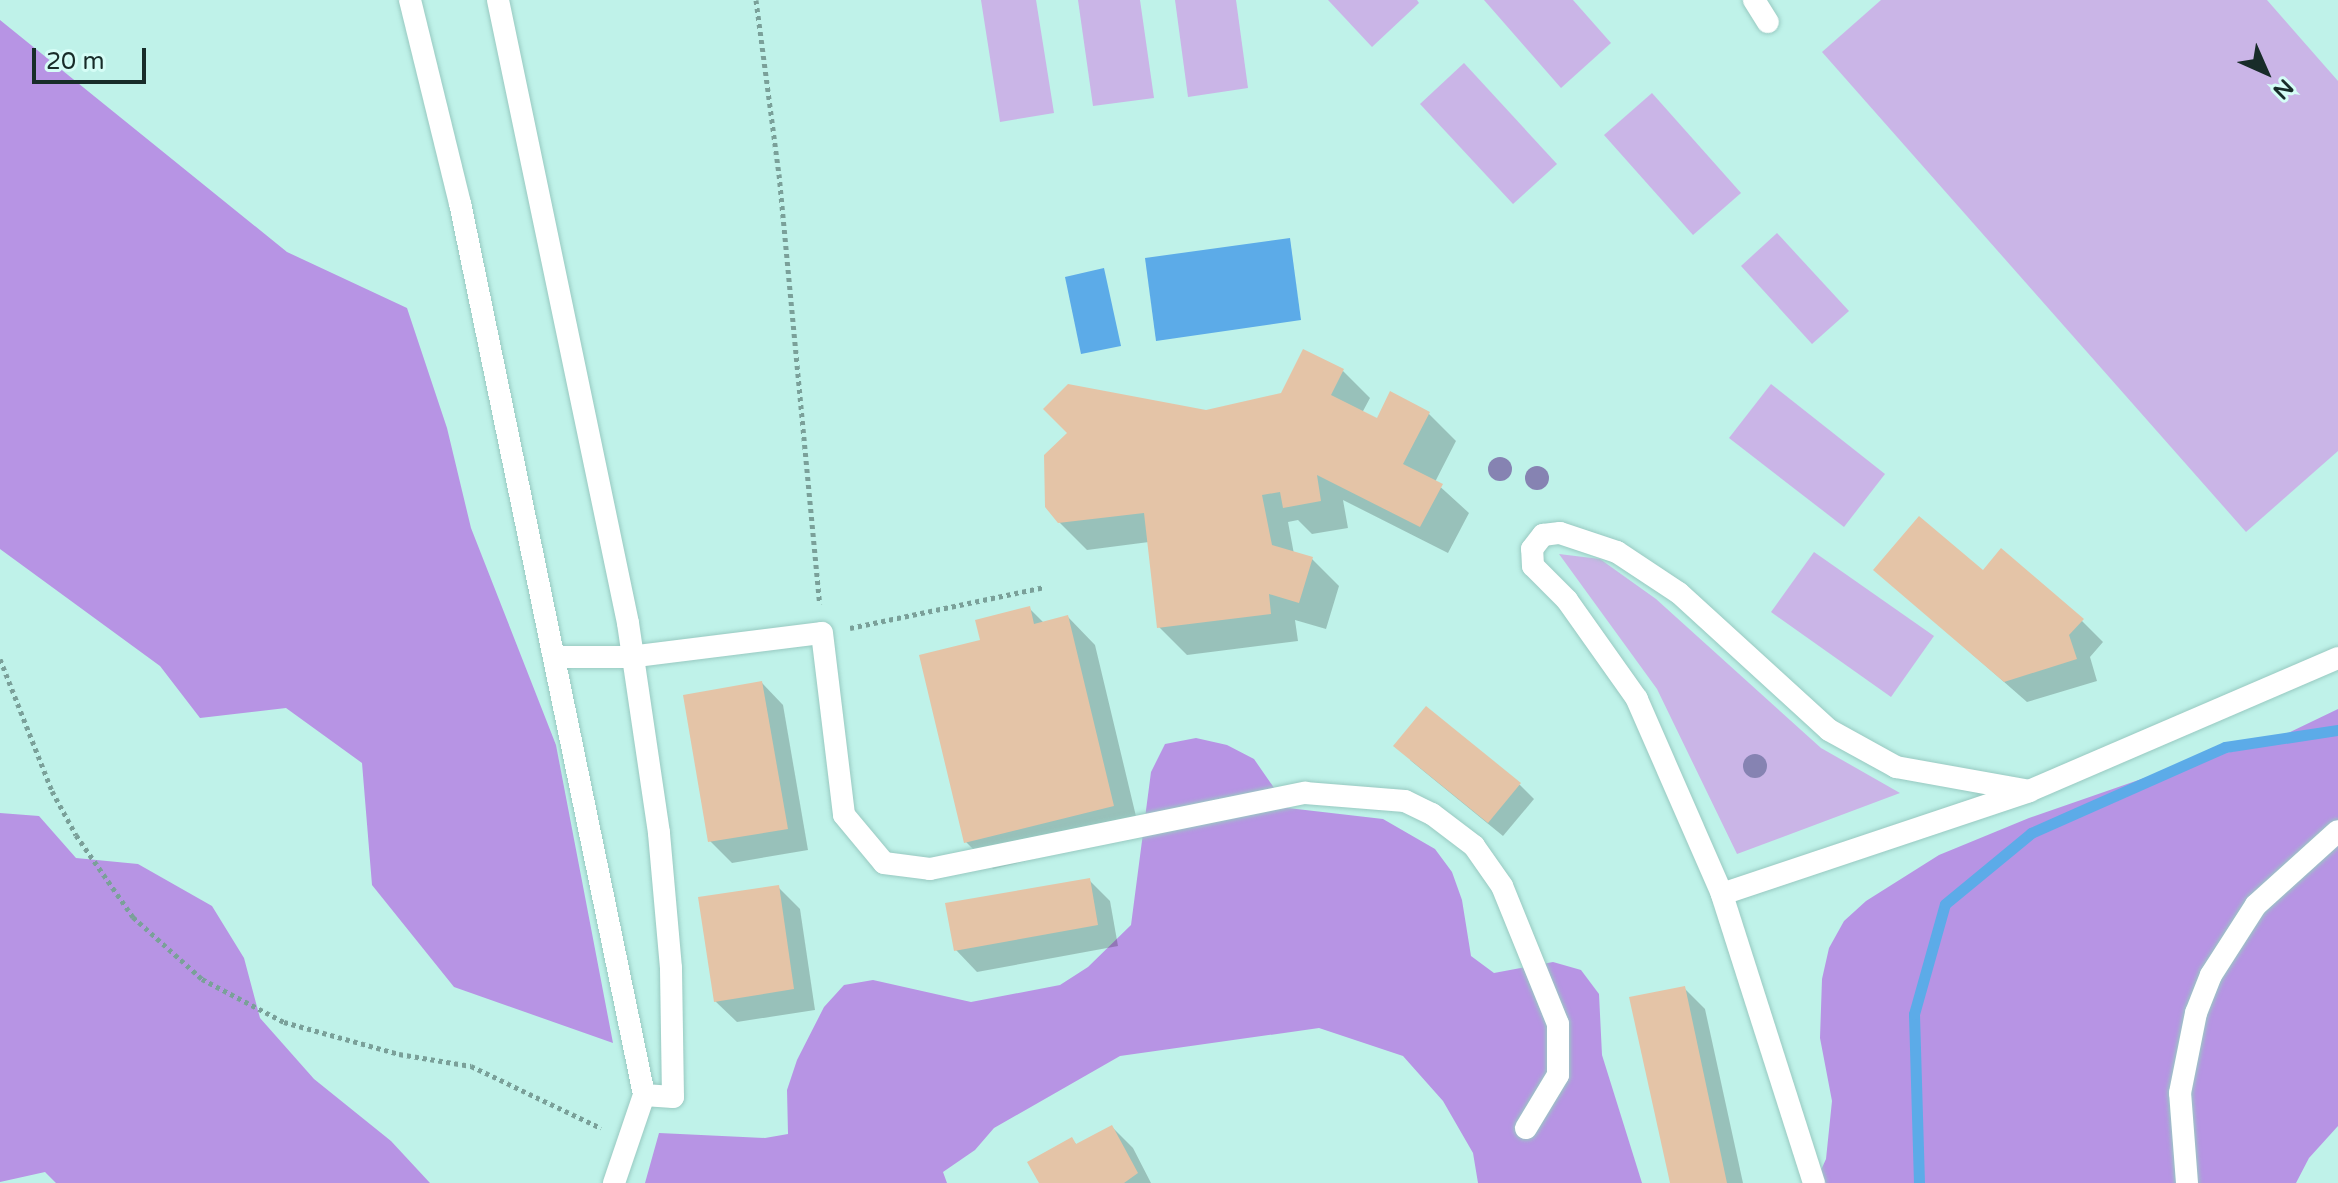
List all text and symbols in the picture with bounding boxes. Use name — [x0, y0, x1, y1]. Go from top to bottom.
scale bar — [36, 32, 150, 82]
north arrow — [2226, 32, 2306, 112]
text: 20 m — [46, 47, 104, 76]
text: N — [2268, 74, 2298, 104]

